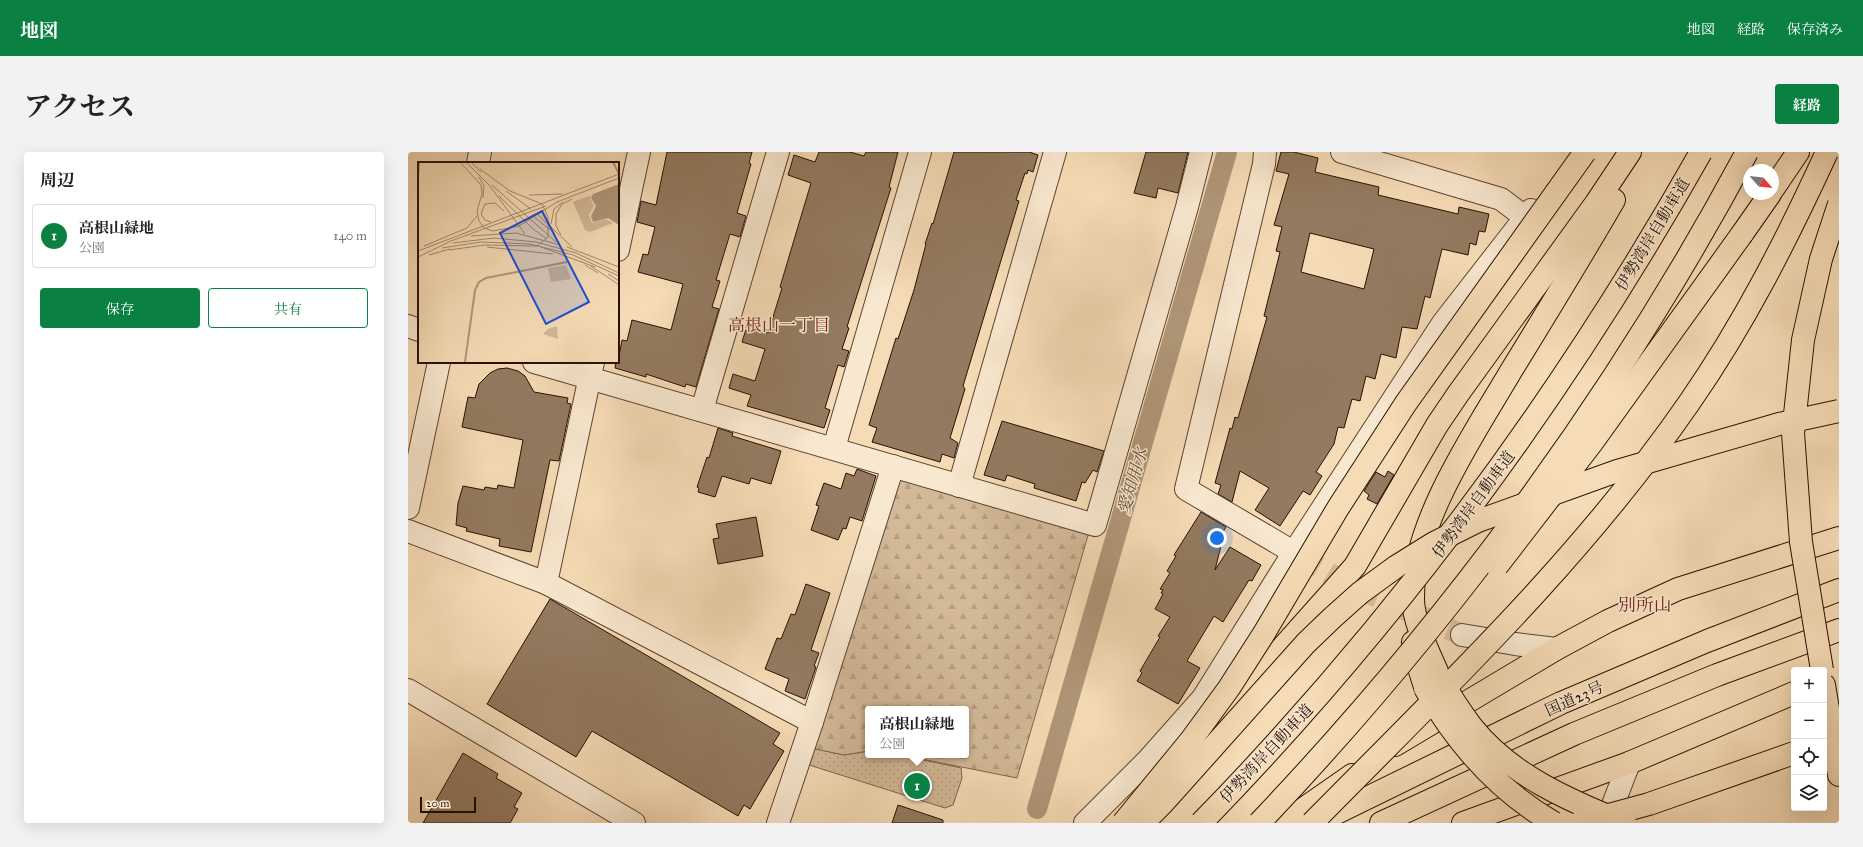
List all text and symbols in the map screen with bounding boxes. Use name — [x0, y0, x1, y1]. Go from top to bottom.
text: 地図 — [20, 19, 58, 42]
text: 地図 — [1687, 21, 1715, 38]
text: 経路 — [1737, 21, 1765, 38]
text: 保存済み — [1787, 21, 1843, 38]
button: 経路 — [1775, 84, 1839, 124]
text: アクセス — [24, 89, 135, 124]
inset map — [418, 162, 619, 363]
north arrow — [1743, 164, 1779, 200]
text: 周辺 — [40, 170, 74, 191]
street label: 伊勢湾岸自動車道 — [1611, 174, 1694, 294]
text: 高根山緑地 — [79, 219, 154, 237]
text: 1 — [51, 228, 57, 244]
text: 140 m — [333, 228, 367, 244]
text: 公園 — [79, 240, 105, 256]
button: 保存 — [40, 288, 200, 328]
button: 共有 — [208, 288, 368, 328]
district label: 高根山一丁目 — [728, 315, 830, 336]
water label: 愛知用水 — [1113, 444, 1152, 517]
street label: 伊勢湾岸自動車道 — [1428, 447, 1519, 562]
your location — [1207, 528, 1227, 548]
district label: 別所山 — [1618, 594, 1672, 616]
map controls — [1791, 667, 1827, 811]
button: + — [1791, 667, 1827, 703]
street label: 国道23号 — [1542, 677, 1607, 720]
street label: 伊勢湾岸自動車道 — [1216, 700, 1317, 807]
button: − — [1791, 703, 1827, 739]
popup — [865, 706, 969, 758]
text: 高根山緑地 — [879, 715, 955, 733]
text: 公園 — [879, 736, 906, 752]
button: locate — [1791, 739, 1827, 775]
pin: 1 — [904, 771, 930, 801]
button: layers — [1791, 775, 1827, 811]
scale bar — [420, 795, 476, 814]
text: 20 m — [426, 797, 449, 810]

